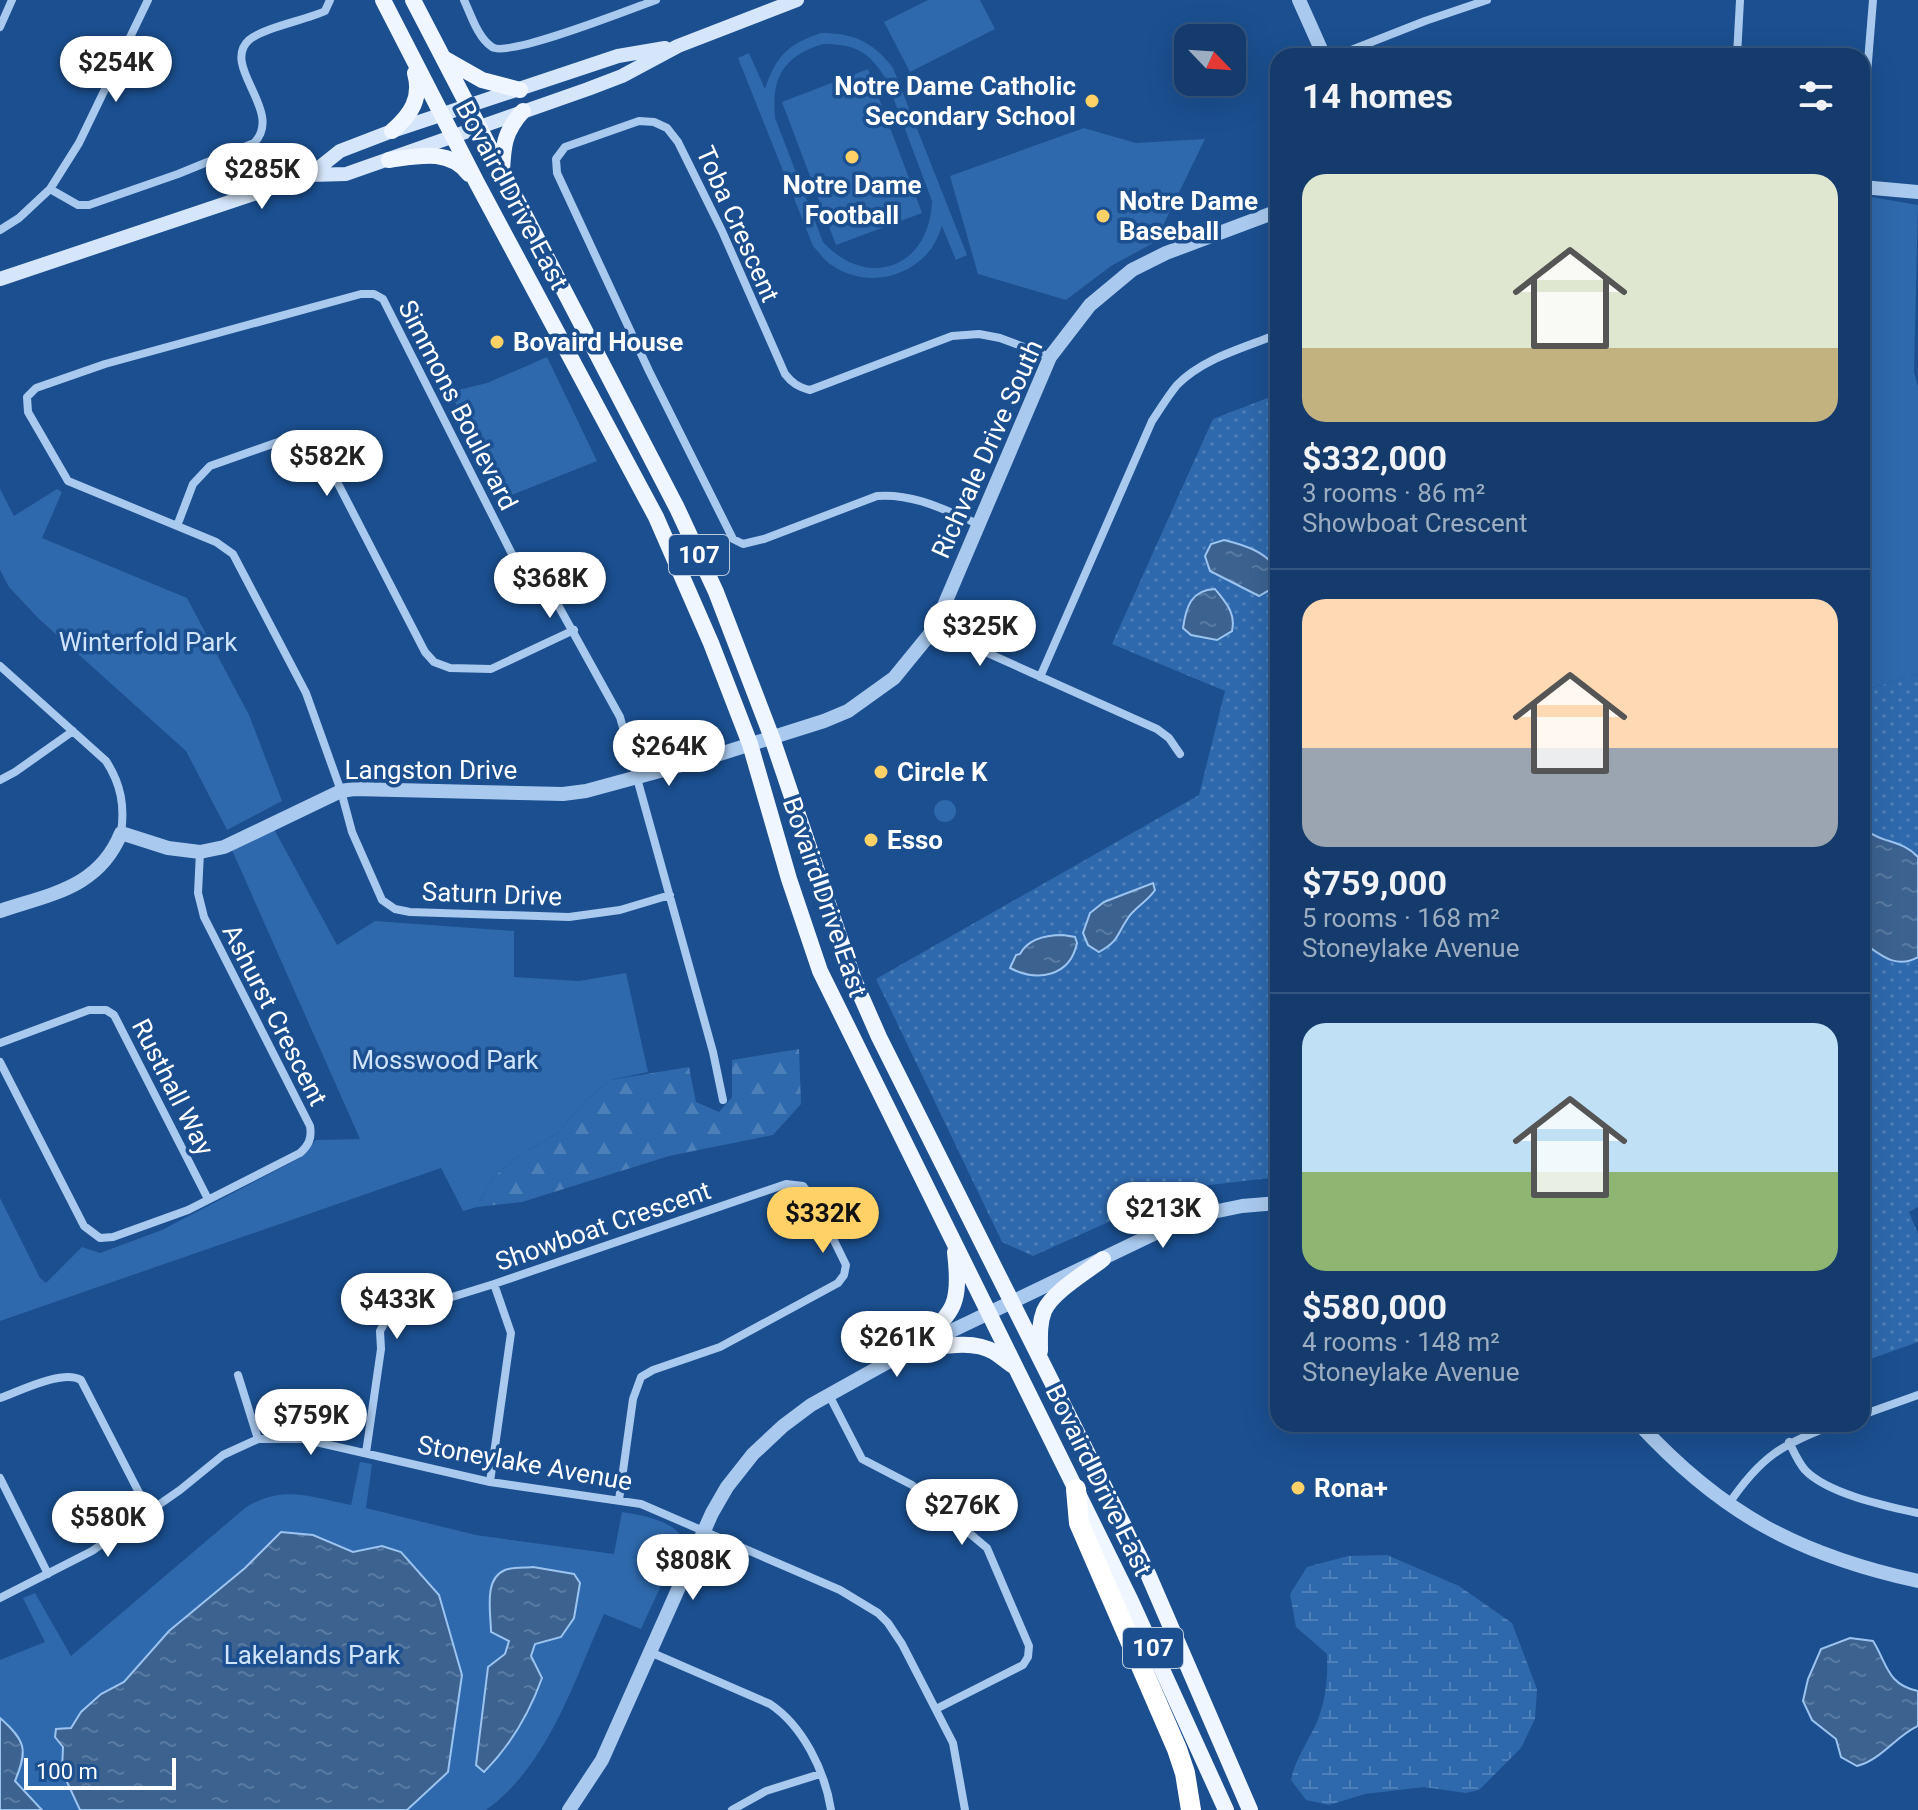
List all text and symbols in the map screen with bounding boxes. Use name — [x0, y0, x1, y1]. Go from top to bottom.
north arrow — [1174, 24, 1246, 96]
map controls — [1174, 24, 1246, 96]
pin: $254K — [60, 36, 172, 104]
text: $254K — [78, 47, 154, 77]
place label: Notre Dame Catholic Secondary School — [834, 71, 1076, 131]
icon: filters — [1794, 74, 1838, 118]
text: 14 homes — [1302, 76, 1453, 116]
marker: Notre Dame Catholic Secondary School — [1083, 92, 1101, 110]
street label: Bovaird Drive East — [450, 96, 574, 294]
street label: Toba Crescent — [690, 142, 786, 306]
pin: $285K — [206, 143, 318, 211]
marker: Notre Dame Football — [843, 148, 861, 166]
text: $285K — [224, 154, 300, 184]
place label: Notre Dame Football — [783, 170, 921, 230]
place label: Notre Dame Baseball — [1119, 186, 1258, 246]
marker: Notre Dame Baseball — [1094, 207, 1112, 225]
icon: home — [1498, 226, 1642, 370]
street label: Simmons Boulevard — [392, 295, 524, 515]
place label: Bovaird House — [513, 327, 683, 357]
marker: Bovaird House — [488, 333, 506, 351]
street label: Richvale Drive South — [925, 335, 1049, 563]
pin: $582K — [271, 430, 383, 498]
text: $332,000 — [1302, 438, 1447, 478]
text: $582K — [289, 441, 365, 471]
text: 3 rooms · 86 m² — [1302, 478, 1485, 508]
text: Showboat Crescent — [1302, 508, 1528, 538]
road number: 107 — [669, 535, 729, 575]
pin: $368K — [494, 552, 606, 620]
text: $368K — [512, 563, 588, 593]
pin: $325K — [924, 600, 1036, 668]
text: $325K — [942, 611, 1018, 641]
park label: Winterfold Park — [59, 627, 238, 657]
icon: home — [1498, 651, 1642, 795]
pin: $264K — [613, 720, 725, 788]
text: $264K — [631, 731, 707, 761]
street label: Langston Drive — [345, 755, 517, 785]
place label: Circle K — [897, 757, 988, 787]
marker: Circle K — [872, 763, 890, 781]
street label: Bovaird Drive East — [777, 793, 873, 1001]
place label: Esso — [887, 825, 943, 855]
marker: Esso — [862, 831, 880, 849]
text: $759,000 — [1302, 863, 1447, 903]
street label: Saturn Drive — [421, 877, 563, 911]
text: 5 rooms · 168 m² — [1302, 903, 1500, 933]
street label: Ashurst Crescent — [216, 919, 334, 1111]
text: Stoneylake Avenue — [1302, 933, 1519, 963]
street label: Rusthall Way — [126, 1014, 220, 1160]
park label: Mosswood Park — [351, 1045, 539, 1075]
icon: home — [1498, 1075, 1642, 1219]
street label: Showboat Crescent — [491, 1175, 715, 1277]
pin: $213K — [1107, 1182, 1219, 1250]
pin: $332K — [767, 1187, 879, 1255]
text: $213K — [1125, 1193, 1201, 1223]
text: $332K — [785, 1198, 861, 1228]
pin: $433K — [341, 1273, 453, 1341]
text: $433K — [359, 1284, 435, 1314]
text: $580,000 — [1302, 1287, 1447, 1327]
pin: $261K — [841, 1311, 953, 1379]
text: $261K — [859, 1322, 935, 1352]
text: 4 rooms · 148 m² — [1302, 1327, 1500, 1357]
text: Stoneylake Avenue — [1302, 1357, 1519, 1387]
street label: Bovaird Drive East — [1040, 1379, 1158, 1581]
pin: $759K — [255, 1389, 367, 1457]
text: $759K — [273, 1400, 349, 1430]
street label: Stoneylake Avenue — [415, 1429, 635, 1497]
place label: Rona+ — [1314, 1473, 1388, 1503]
pin: $276K — [906, 1479, 1018, 1547]
marker: Rona+ — [1289, 1479, 1307, 1497]
text: $276K — [924, 1490, 1000, 1520]
pin: $580K — [52, 1491, 164, 1559]
text: $580K — [70, 1502, 146, 1532]
pin: $808K — [637, 1534, 749, 1602]
text: $808K — [655, 1545, 731, 1575]
road number: 107 — [1123, 1628, 1183, 1668]
park label: Lakelands Park — [224, 1640, 401, 1670]
scale bar — [24, 1754, 176, 1790]
text: 100 m — [36, 1759, 98, 1784]

